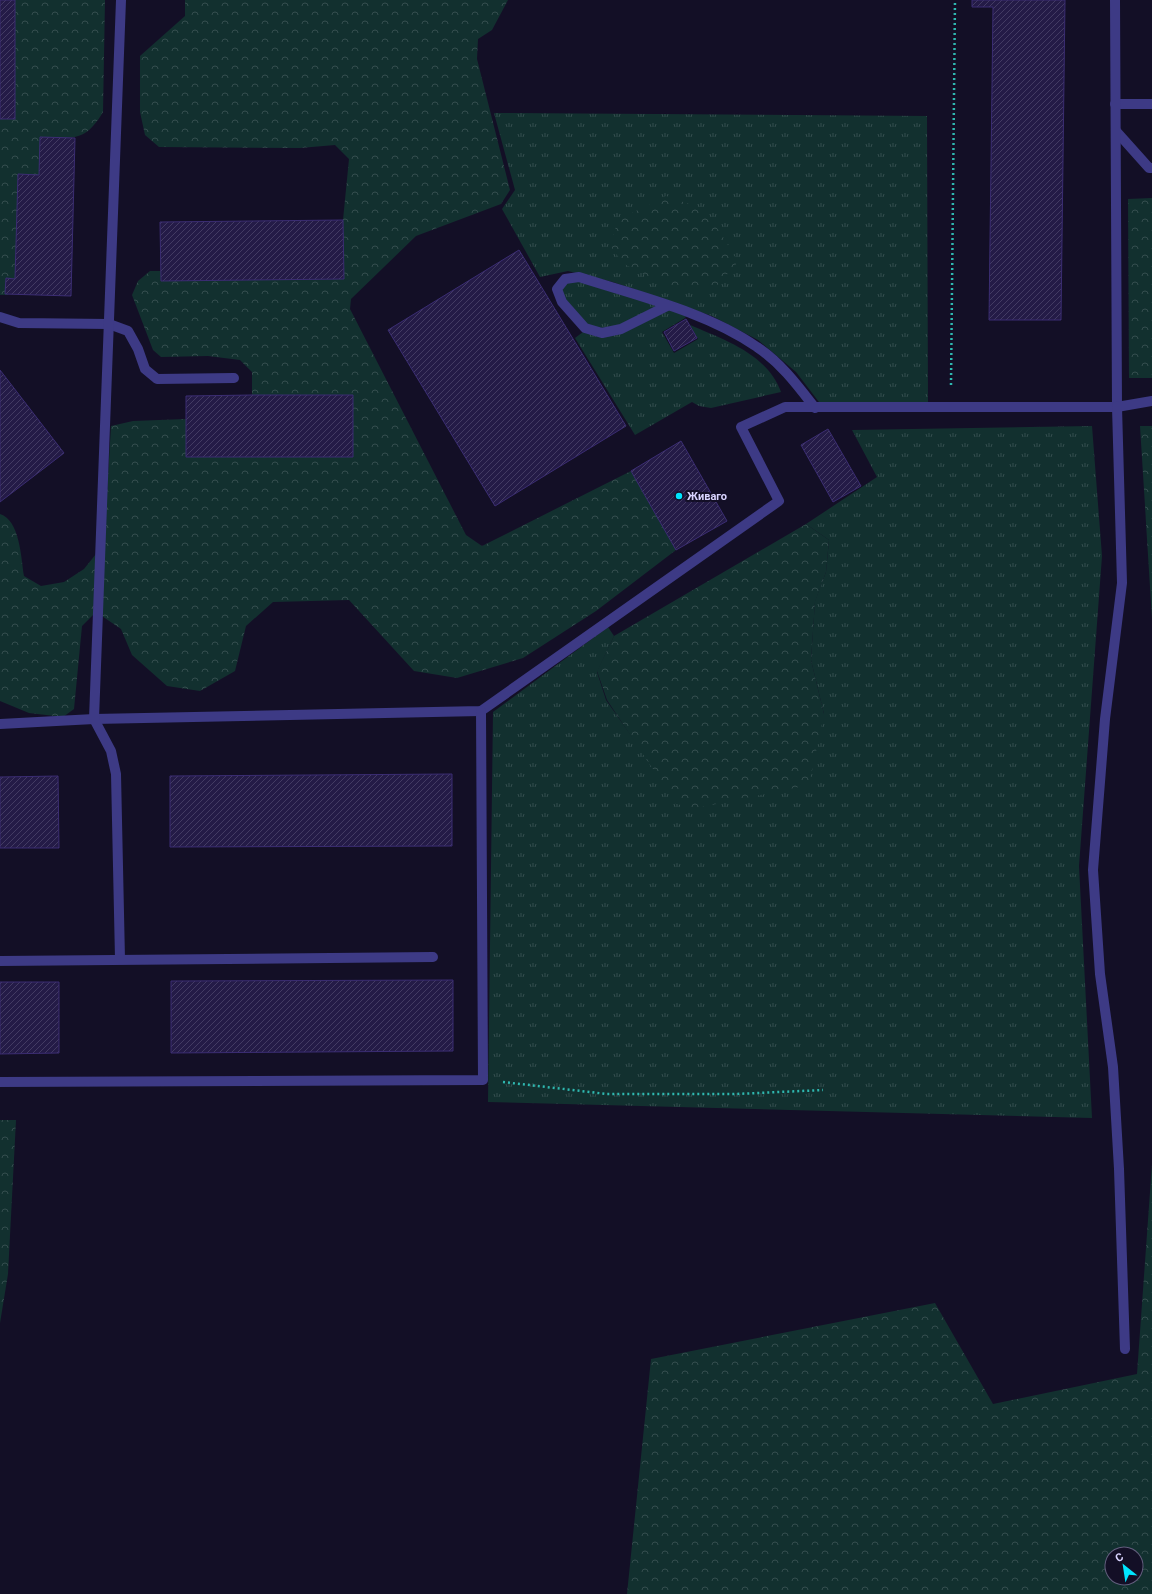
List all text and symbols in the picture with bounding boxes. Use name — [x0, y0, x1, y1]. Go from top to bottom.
place label: Живаго — [687, 490, 727, 503]
marker: Живаго — [674, 491, 684, 501]
north arrow — [1104, 1546, 1144, 1586]
text: С — [1113, 1550, 1126, 1565]

